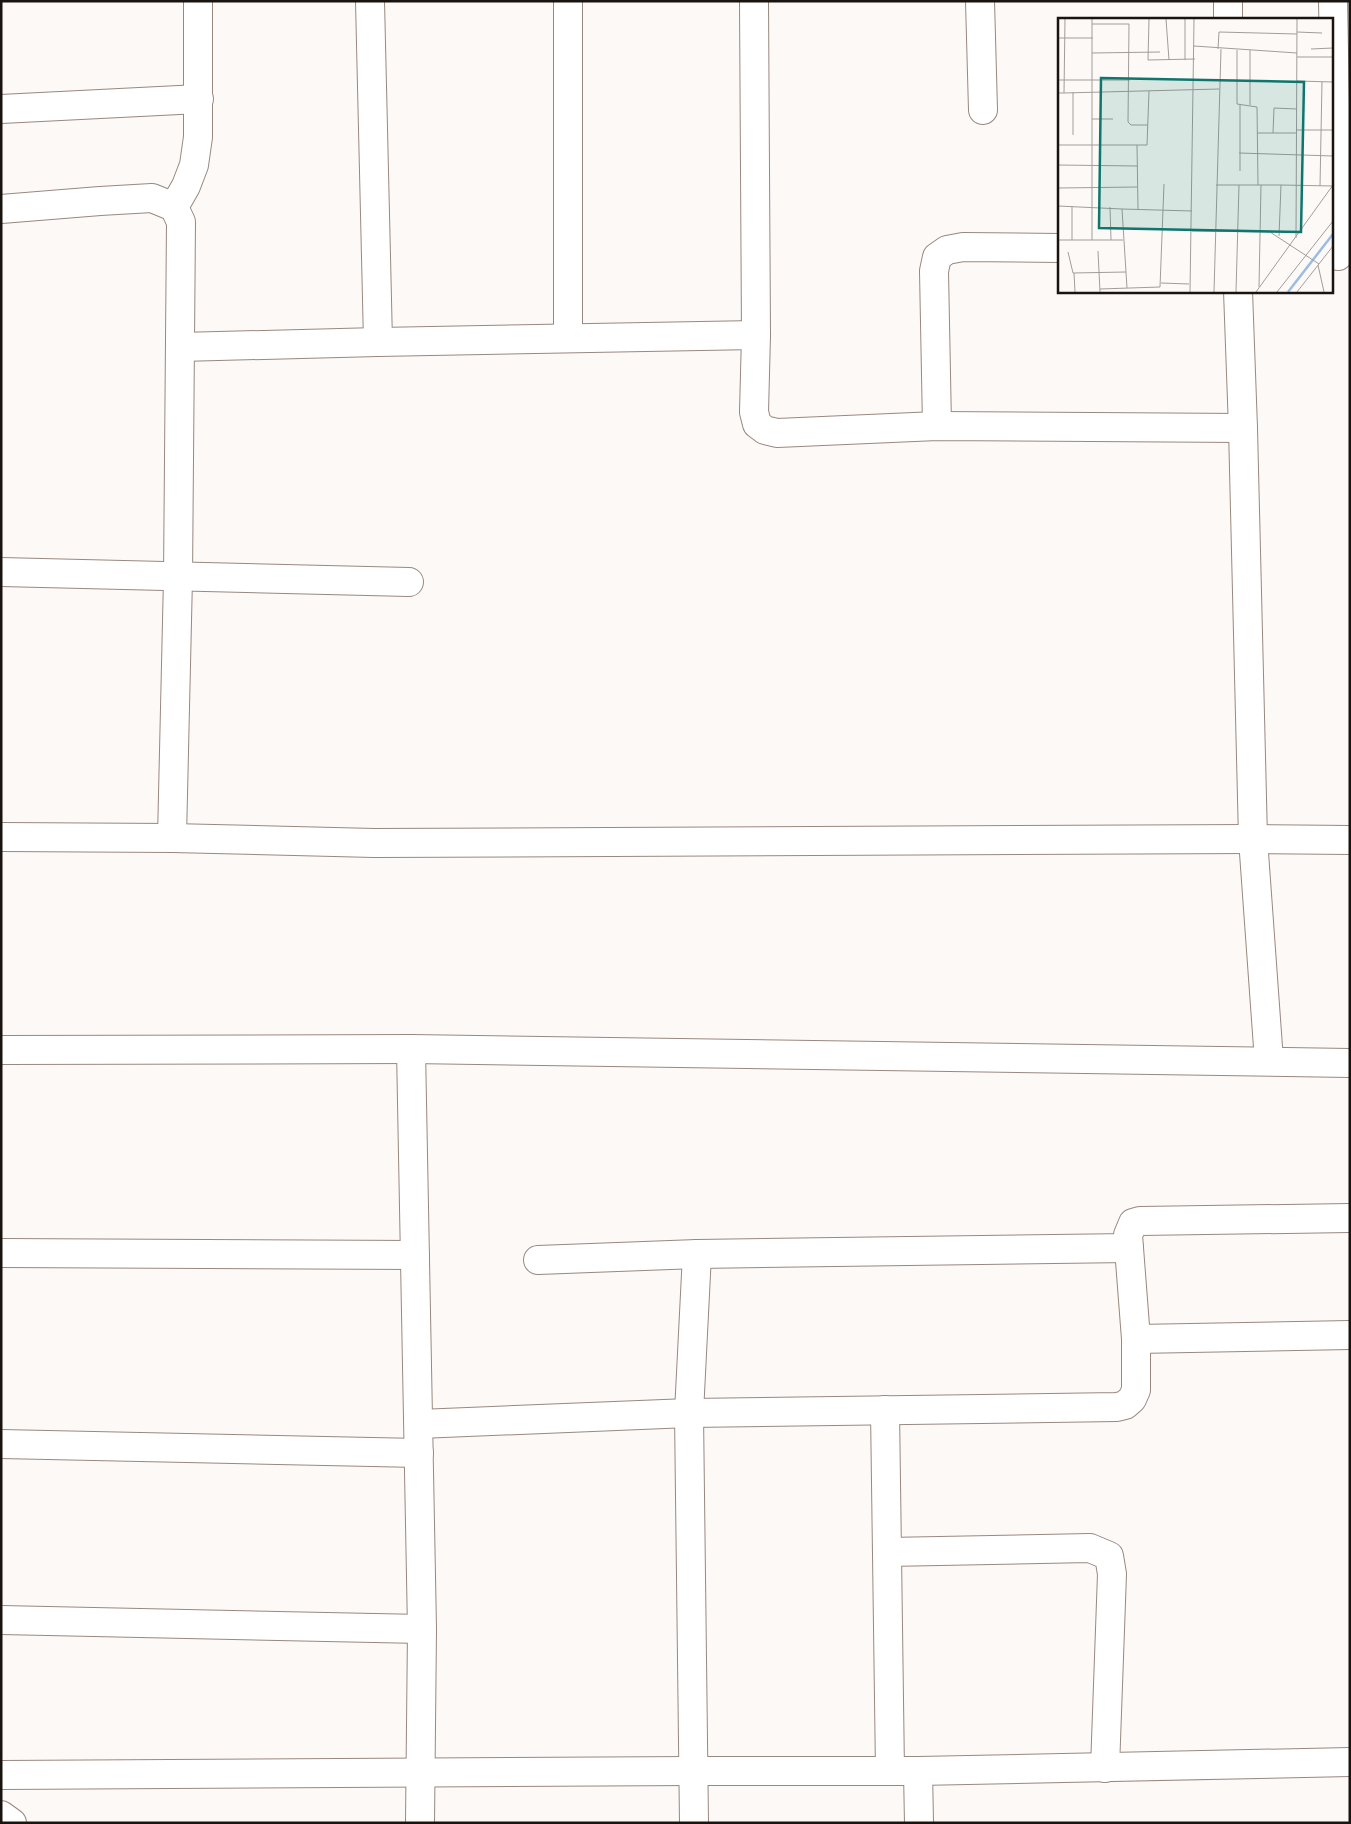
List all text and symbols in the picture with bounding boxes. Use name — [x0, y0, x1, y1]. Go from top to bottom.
inset map — [1058, 18, 1334, 292]

